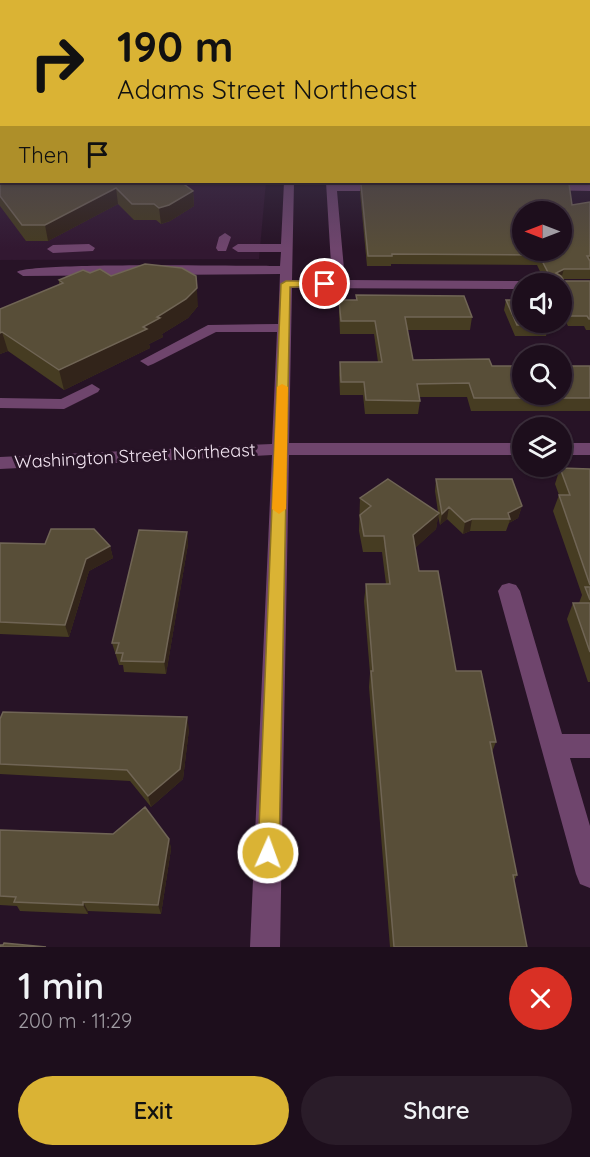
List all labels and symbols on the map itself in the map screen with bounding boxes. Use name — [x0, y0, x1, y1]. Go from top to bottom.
north arrow — [512, 201, 572, 261]
pin — [299, 258, 350, 309]
street label: Washington Street Northeast — [14, 438, 256, 473]
position arrow — [236, 821, 300, 885]

